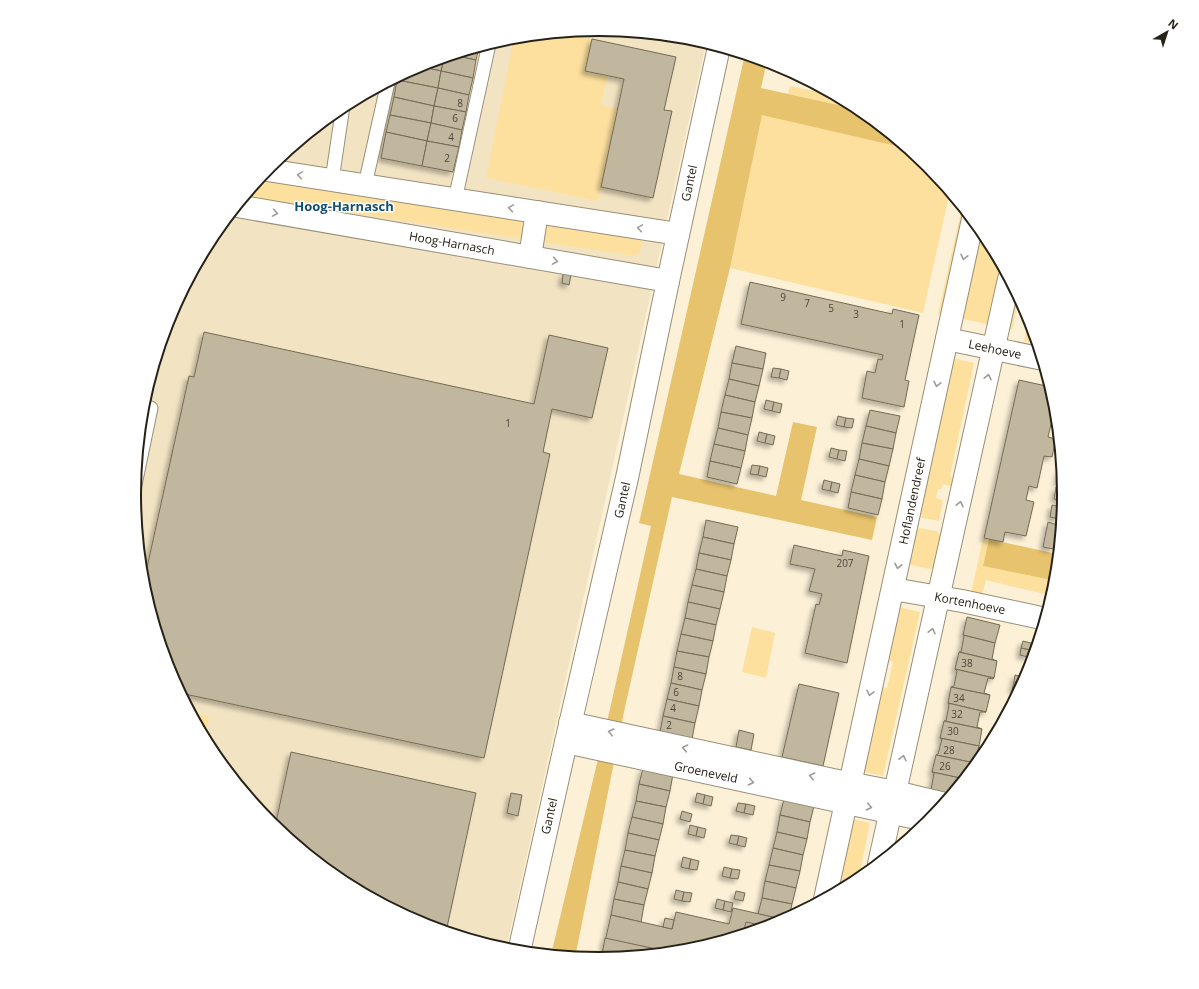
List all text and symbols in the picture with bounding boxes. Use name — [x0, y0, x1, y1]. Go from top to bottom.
north arrow — [1147, 12, 1187, 52]
text: N — [1165, 15, 1182, 32]
house number: 8 — [457, 96, 463, 110]
house number: 6 — [452, 111, 458, 125]
house number: 4 — [448, 130, 454, 144]
house number: 2 — [444, 151, 450, 165]
street label: Gantel — [677, 163, 701, 203]
one-way arrow — [297, 171, 303, 180]
district label: Hoog-Harnasch — [294, 197, 394, 215]
one-way arrow — [508, 204, 514, 213]
one-way arrow — [272, 208, 279, 216]
one-way arrow — [637, 224, 643, 233]
street label: Hoog-Harnasch — [408, 227, 496, 259]
one-way arrow — [961, 254, 969, 260]
one-way arrow — [552, 256, 558, 265]
house number: 9 — [780, 290, 786, 304]
house number: 7 — [804, 296, 810, 310]
house number: 5 — [828, 301, 834, 315]
house number: 3 — [853, 307, 859, 321]
house number: 1 — [899, 317, 905, 331]
street label: Leehoeve — [967, 335, 1023, 363]
one-way arrow — [983, 374, 991, 381]
one-way arrow — [933, 381, 942, 387]
house number: 1 — [505, 416, 511, 430]
street label: Hoflandendreef — [895, 455, 930, 546]
street label: Gantel — [610, 480, 634, 520]
one-way arrow — [956, 501, 964, 508]
house number: 207 — [836, 556, 854, 570]
one-way arrow — [895, 563, 903, 569]
street label: Kortenhoeve — [933, 588, 1007, 618]
one-way arrow — [927, 628, 936, 635]
house number: 38 — [961, 656, 973, 670]
house number: 8 — [677, 669, 683, 683]
house number: 6 — [673, 685, 679, 699]
one-way arrow — [867, 690, 875, 696]
house number: 34 — [953, 691, 965, 705]
house number: 4 — [670, 701, 676, 715]
house number: 32 — [951, 707, 963, 721]
house number: 2 — [666, 718, 672, 732]
house number: 30 — [947, 724, 959, 738]
one-way arrow — [608, 728, 614, 736]
house number: 28 — [943, 743, 955, 757]
one-way arrow — [682, 744, 689, 753]
one-way arrow — [899, 755, 907, 761]
street label: Groeneveld — [673, 757, 739, 787]
house number: 26 — [939, 759, 951, 773]
one-way arrow — [809, 772, 816, 780]
one-way arrow — [748, 778, 754, 786]
street label: Gantel — [537, 796, 561, 836]
one-way arrow — [866, 802, 872, 810]

